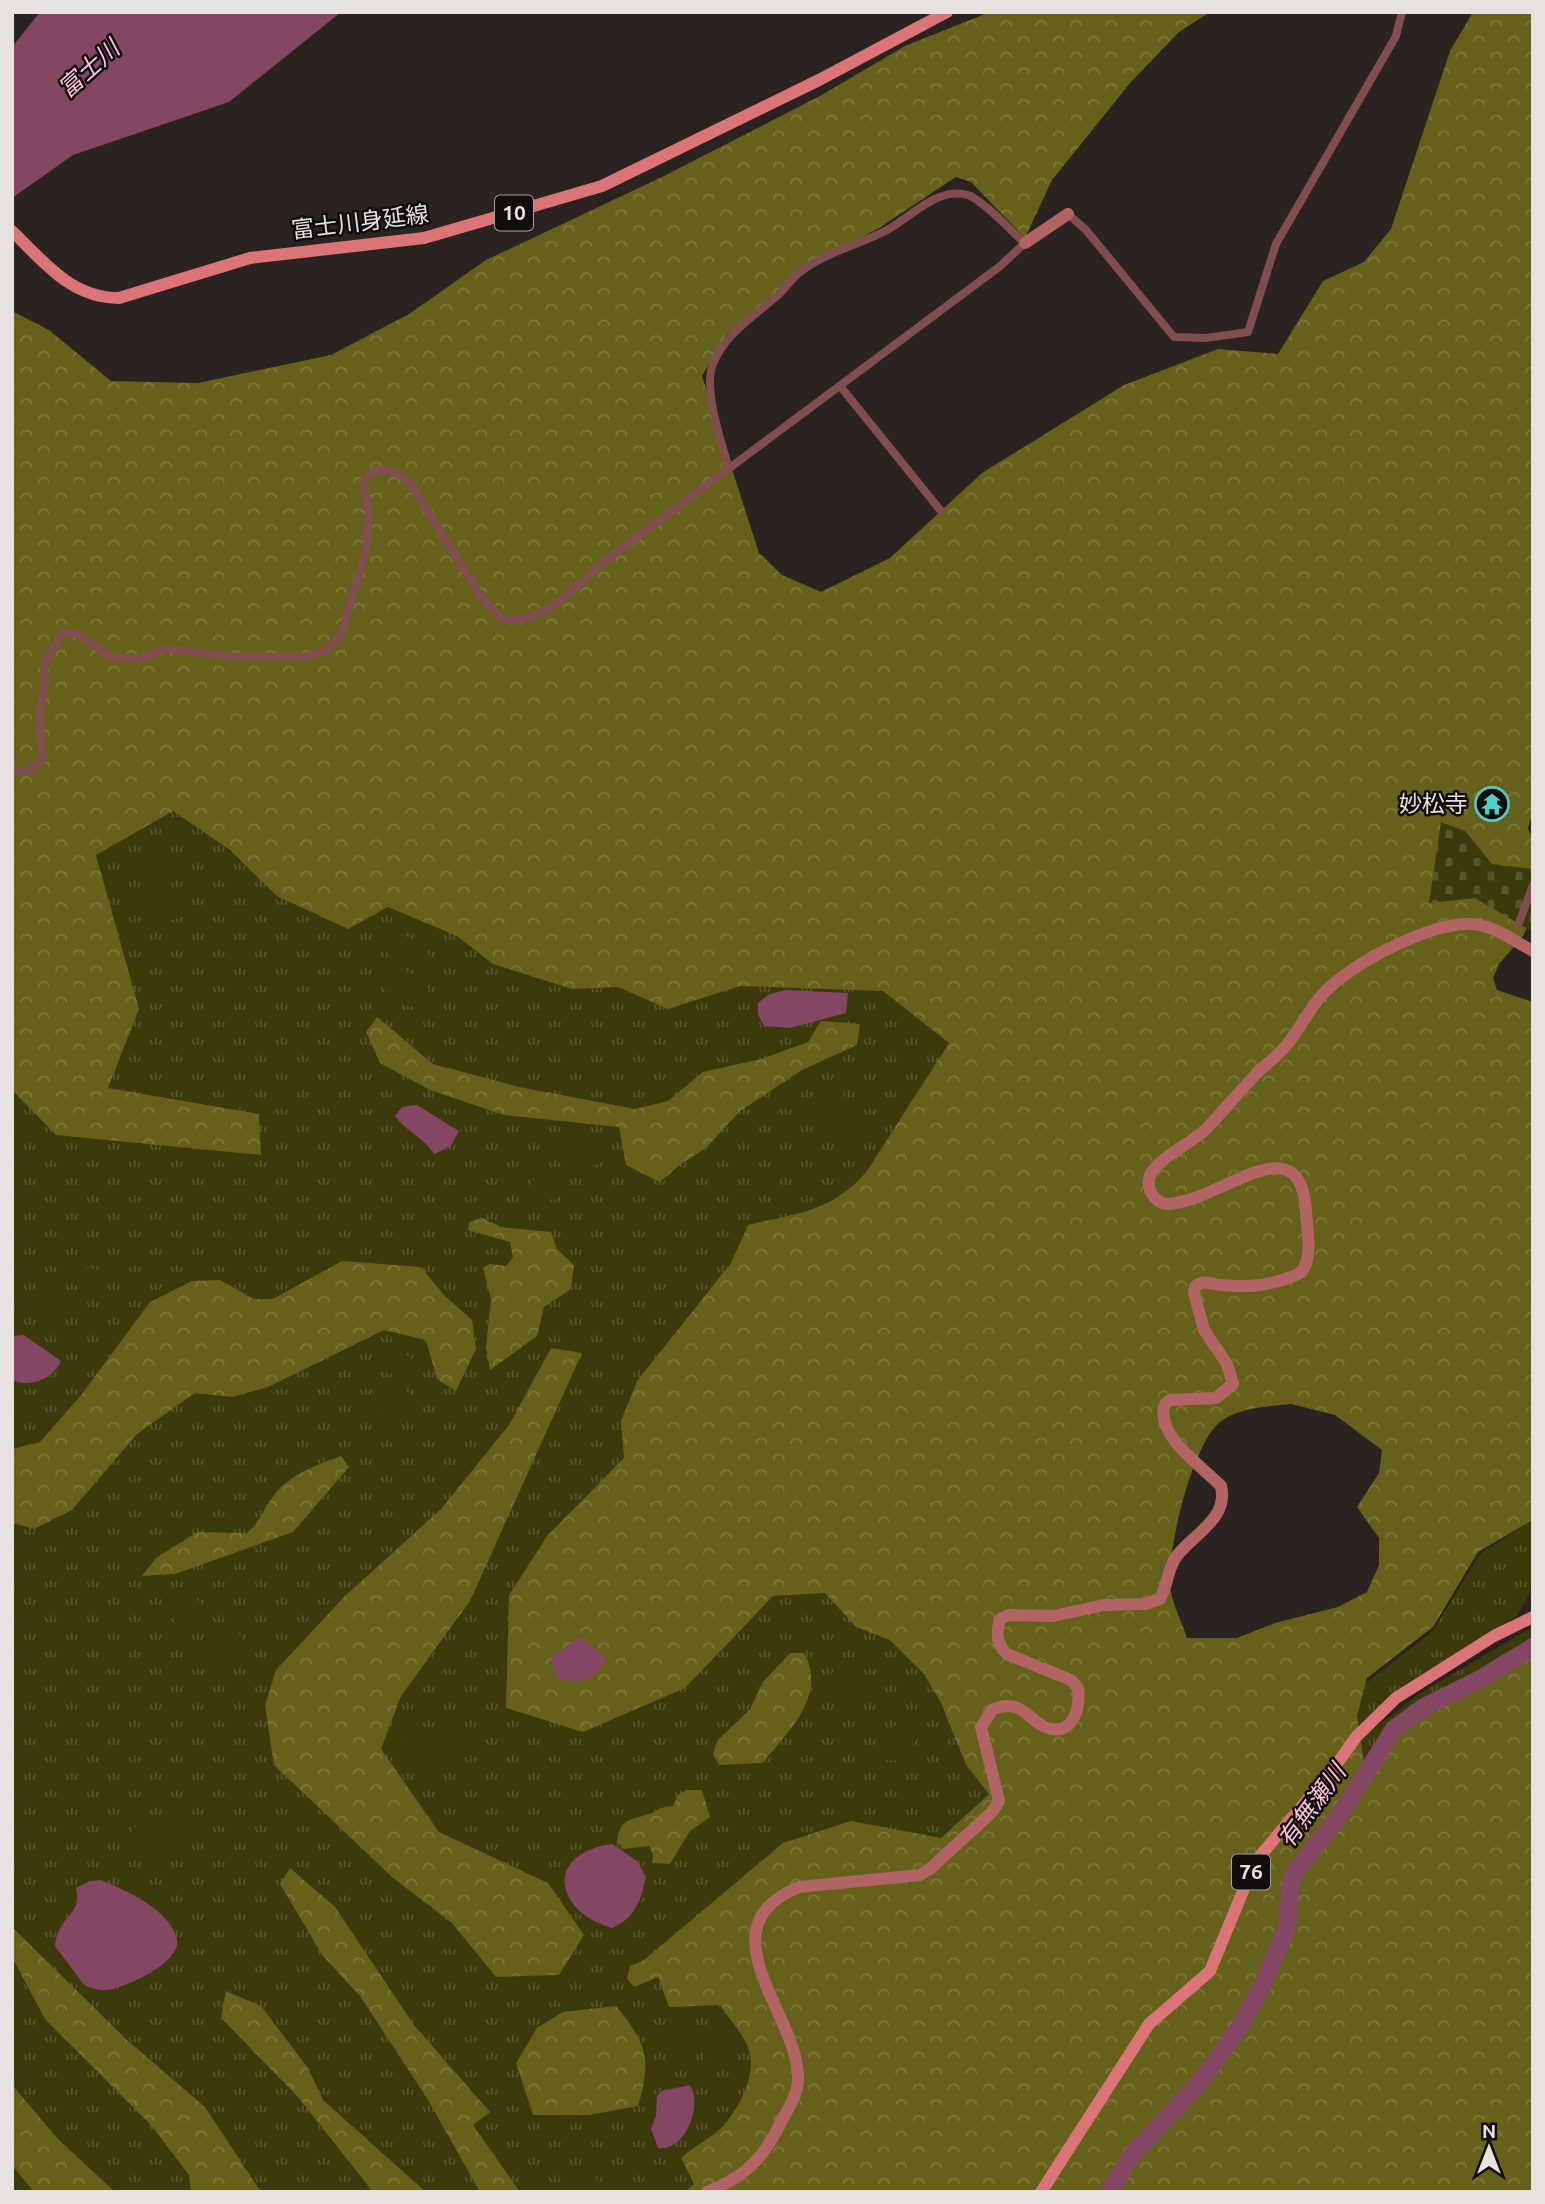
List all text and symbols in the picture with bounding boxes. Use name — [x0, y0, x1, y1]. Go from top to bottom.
water label: 富士川 — [53, 32, 127, 103]
road number: 10 — [495, 196, 533, 230]
street label: 富士川身延線 — [290, 201, 430, 242]
temple icon: 妙松寺 — [1473, 785, 1511, 823]
place label: 妙松寺 — [1399, 791, 1468, 816]
water label: 有無瀬川 — [1272, 1757, 1352, 1852]
road number: 76 — [1232, 1854, 1270, 1890]
north arrow — [1454, 2113, 1524, 2183]
text: N — [1482, 2120, 1496, 2142]

